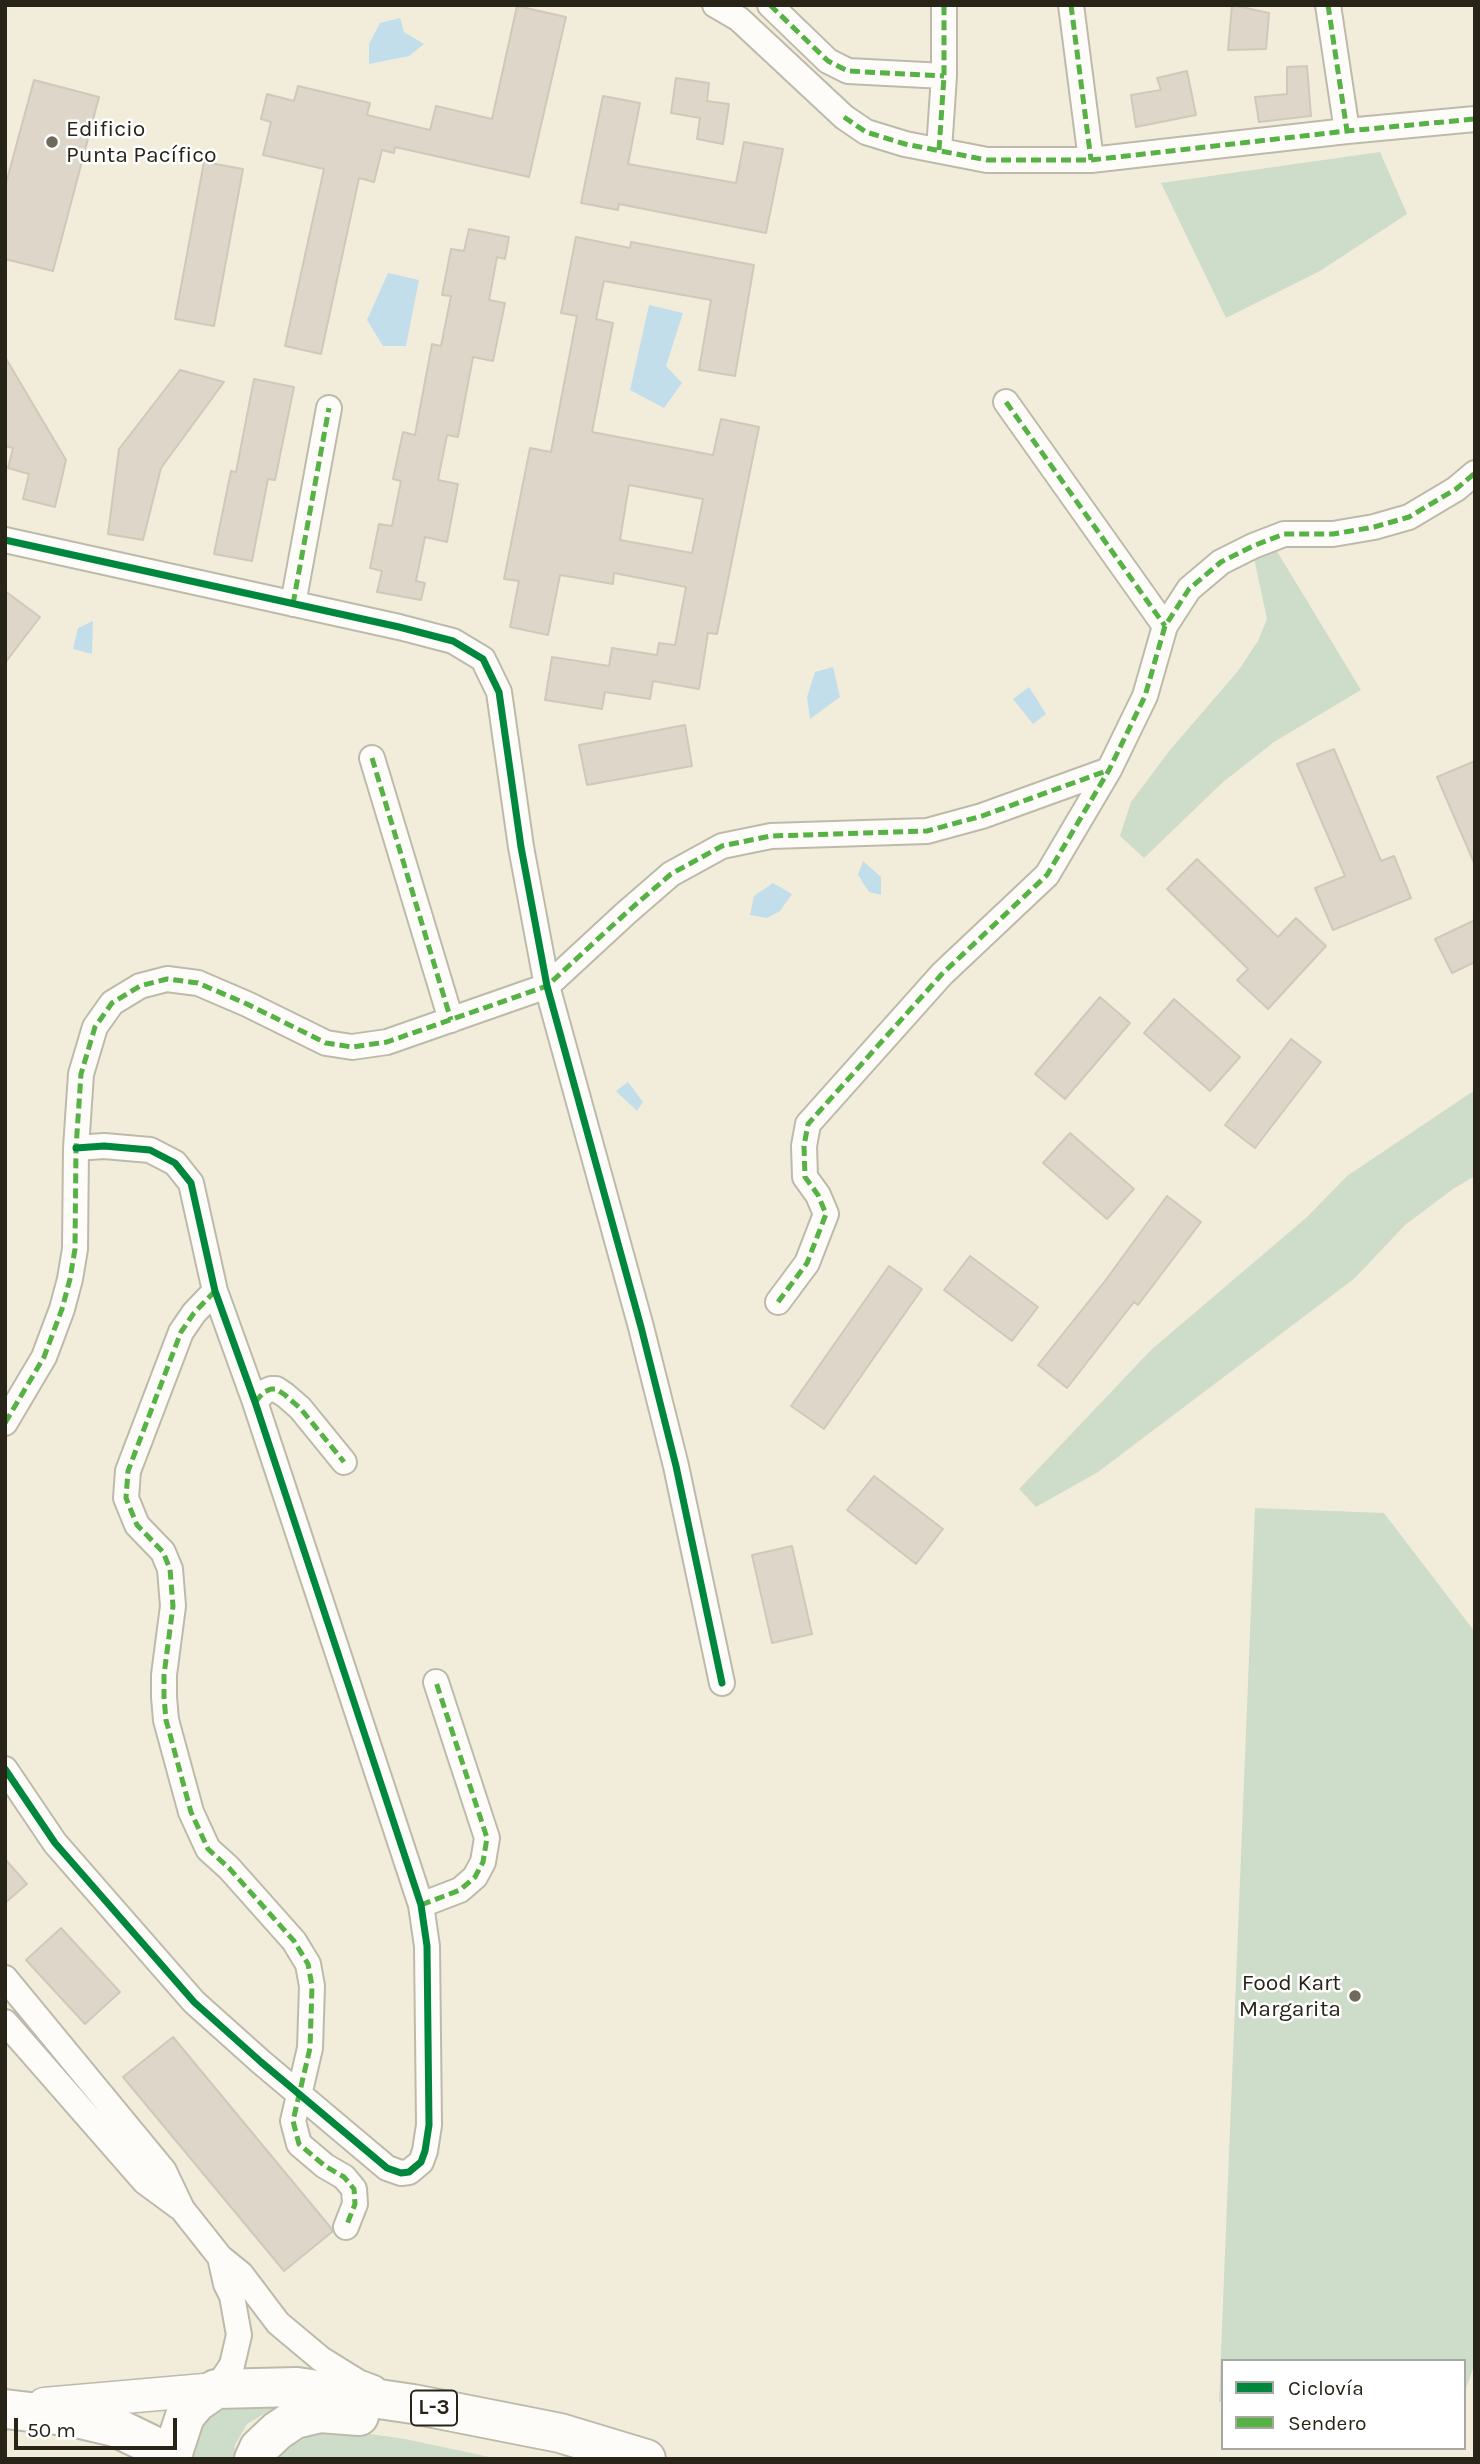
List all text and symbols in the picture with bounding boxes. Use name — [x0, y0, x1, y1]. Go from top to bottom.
place label: Edificio Punta Pacífico — [66, 115, 217, 169]
marker: Edificio Punta Pacífico — [44, 134, 60, 150]
place label: Food Kart Margarita — [1239, 1969, 1341, 2023]
marker: Food Kart Margarita — [1347, 1988, 1363, 2004]
legend — [1221, 2359, 1466, 2450]
text: Ciclovía — [1288, 2376, 1364, 2400]
road number: L-3 — [411, 2390, 457, 2426]
scale bar — [18, 2404, 180, 2448]
text: Sendero — [1288, 2411, 1366, 2435]
text: 50 m — [27, 2418, 76, 2442]

